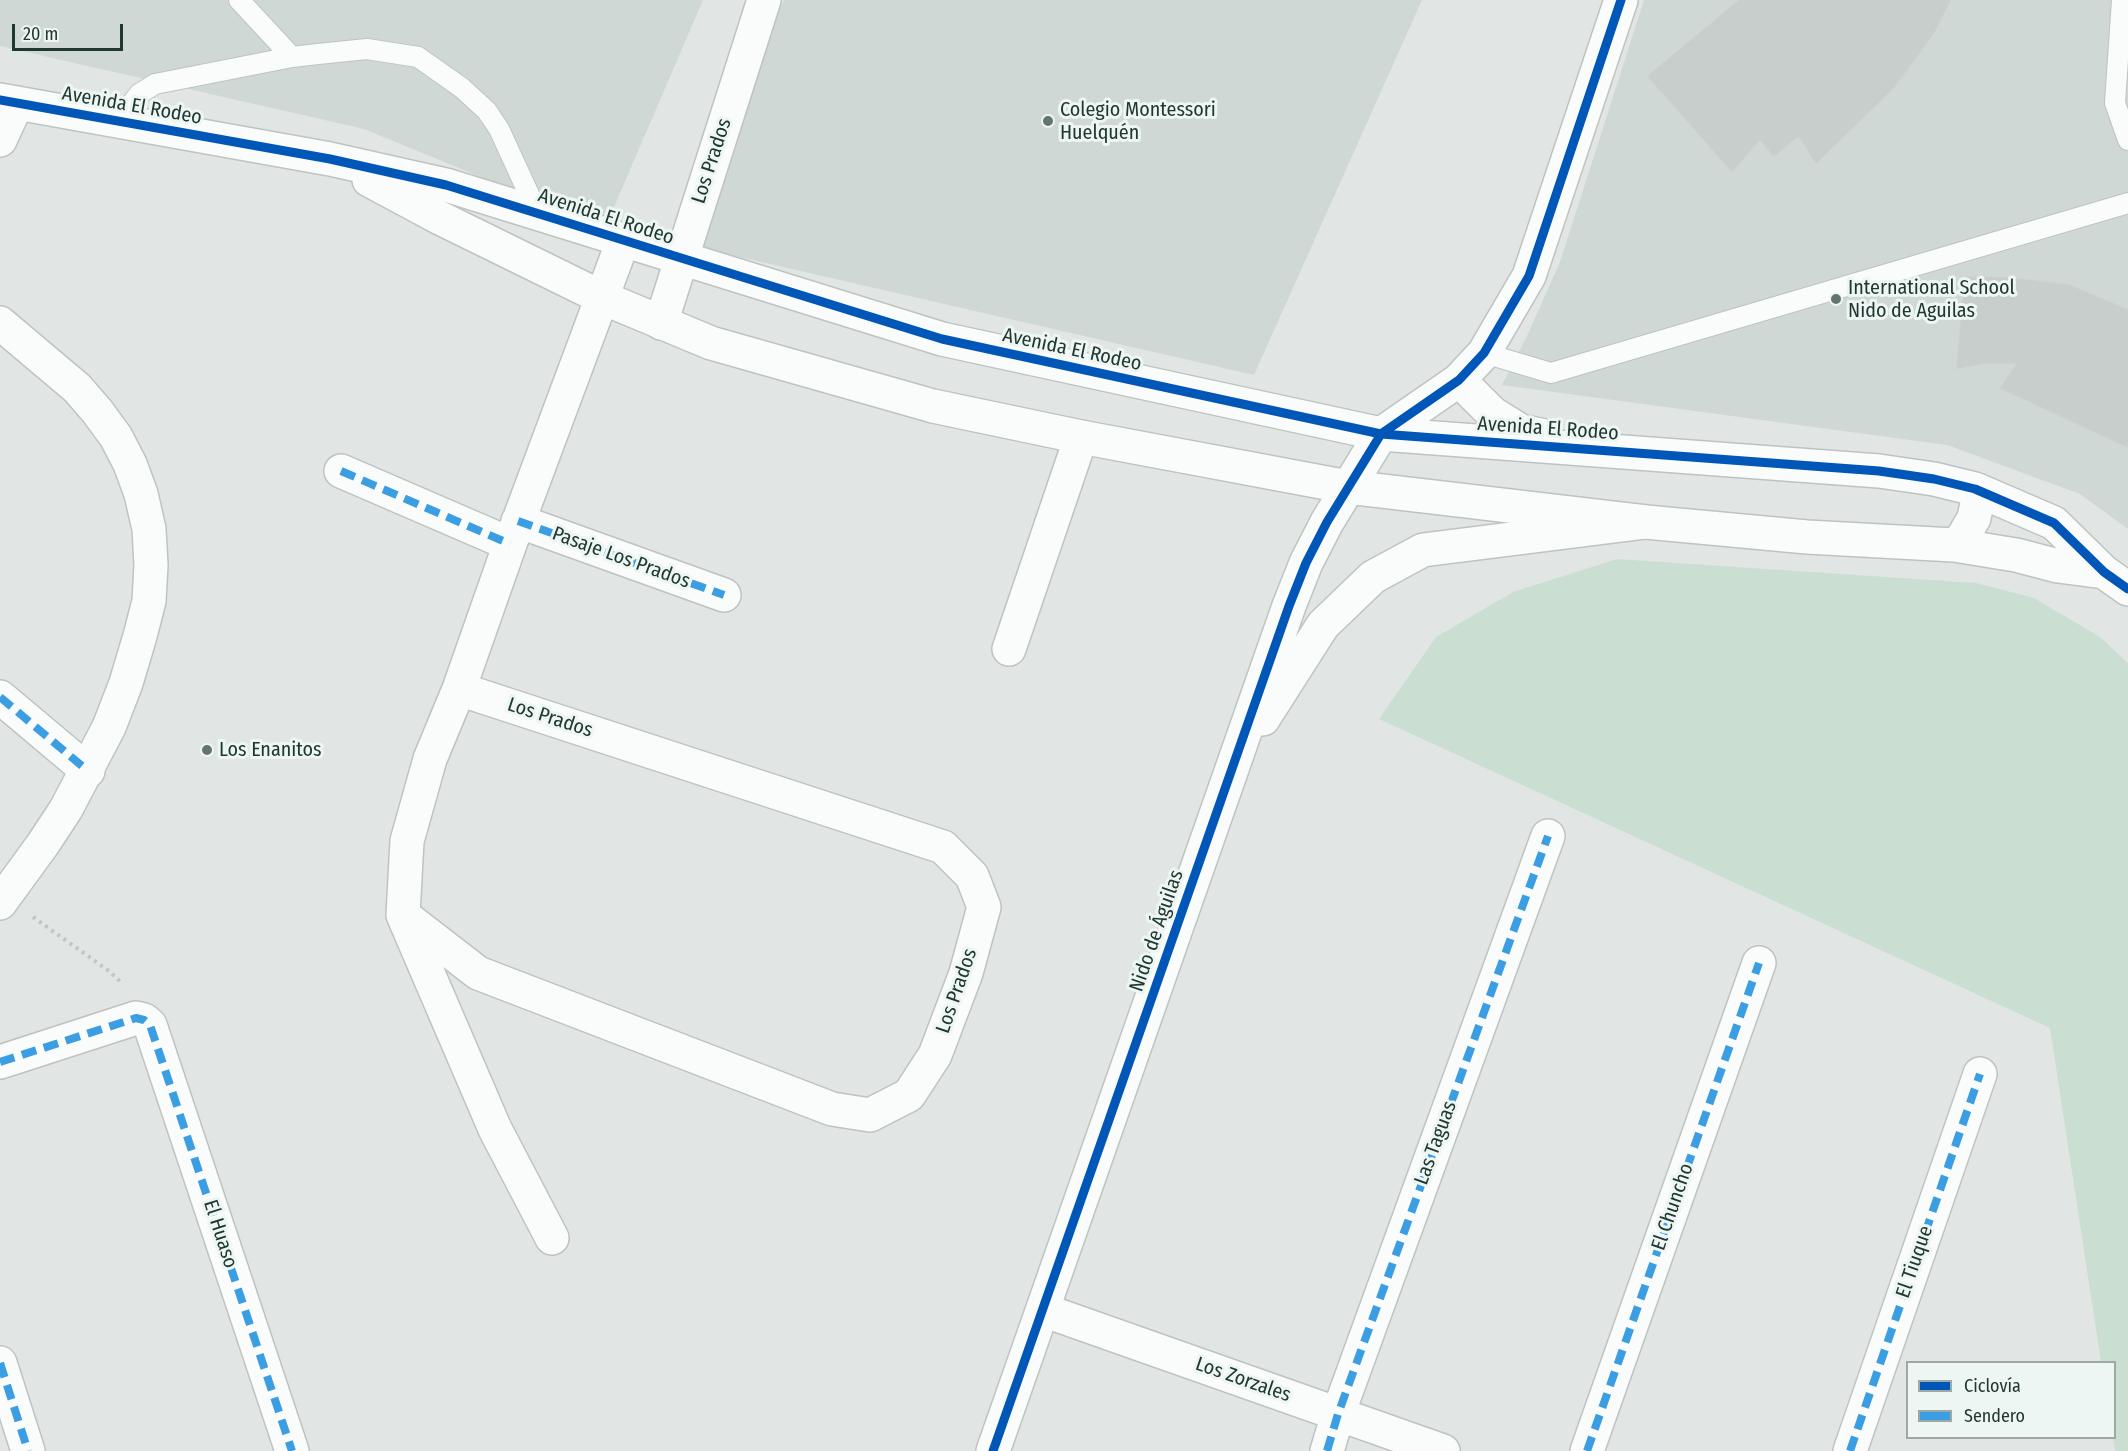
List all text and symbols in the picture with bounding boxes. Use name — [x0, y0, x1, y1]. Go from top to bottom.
scale bar — [15, 12, 126, 50]
text: 20 m — [23, 23, 58, 45]
street label: Avenida El Rodeo — [60, 82, 204, 130]
place label: Colegio Montessori Huelquén — [1060, 98, 1216, 145]
marker: Colegio Montessori Huelquén — [1041, 114, 1055, 128]
street label: Los Prados — [687, 115, 737, 207]
street label: Avenida El Rodeo — [535, 184, 677, 250]
place label: International School Nido de Aguilas — [1848, 276, 2015, 323]
marker: International School Nido de Aguilas — [1829, 292, 1843, 306]
street label: Avenida El Rodeo — [1000, 324, 1144, 376]
street label: Avenida El Rodeo — [1477, 412, 1619, 446]
street label: Pasaje Los Prados — [549, 522, 693, 594]
street label: Los Prados — [504, 693, 596, 743]
place label: Los Enanitos — [219, 738, 322, 762]
marker: Los Enanitos — [200, 743, 214, 757]
street label: Nido de Águilas — [1125, 867, 1189, 995]
street label: Los Prados — [931, 945, 983, 1037]
street label: Las Taguas — [1410, 1098, 1462, 1188]
street label: El Chuncho — [1647, 1160, 1699, 1254]
street label: El Huaso — [198, 1197, 242, 1271]
street label: El Tiuque — [1891, 1223, 1939, 1301]
street label: Los Zorzales — [1192, 1352, 1294, 1408]
legend — [1906, 1361, 2116, 1439]
text: Ciclovía — [1964, 1375, 2021, 1397]
text: Sendero — [1964, 1405, 2025, 1427]

